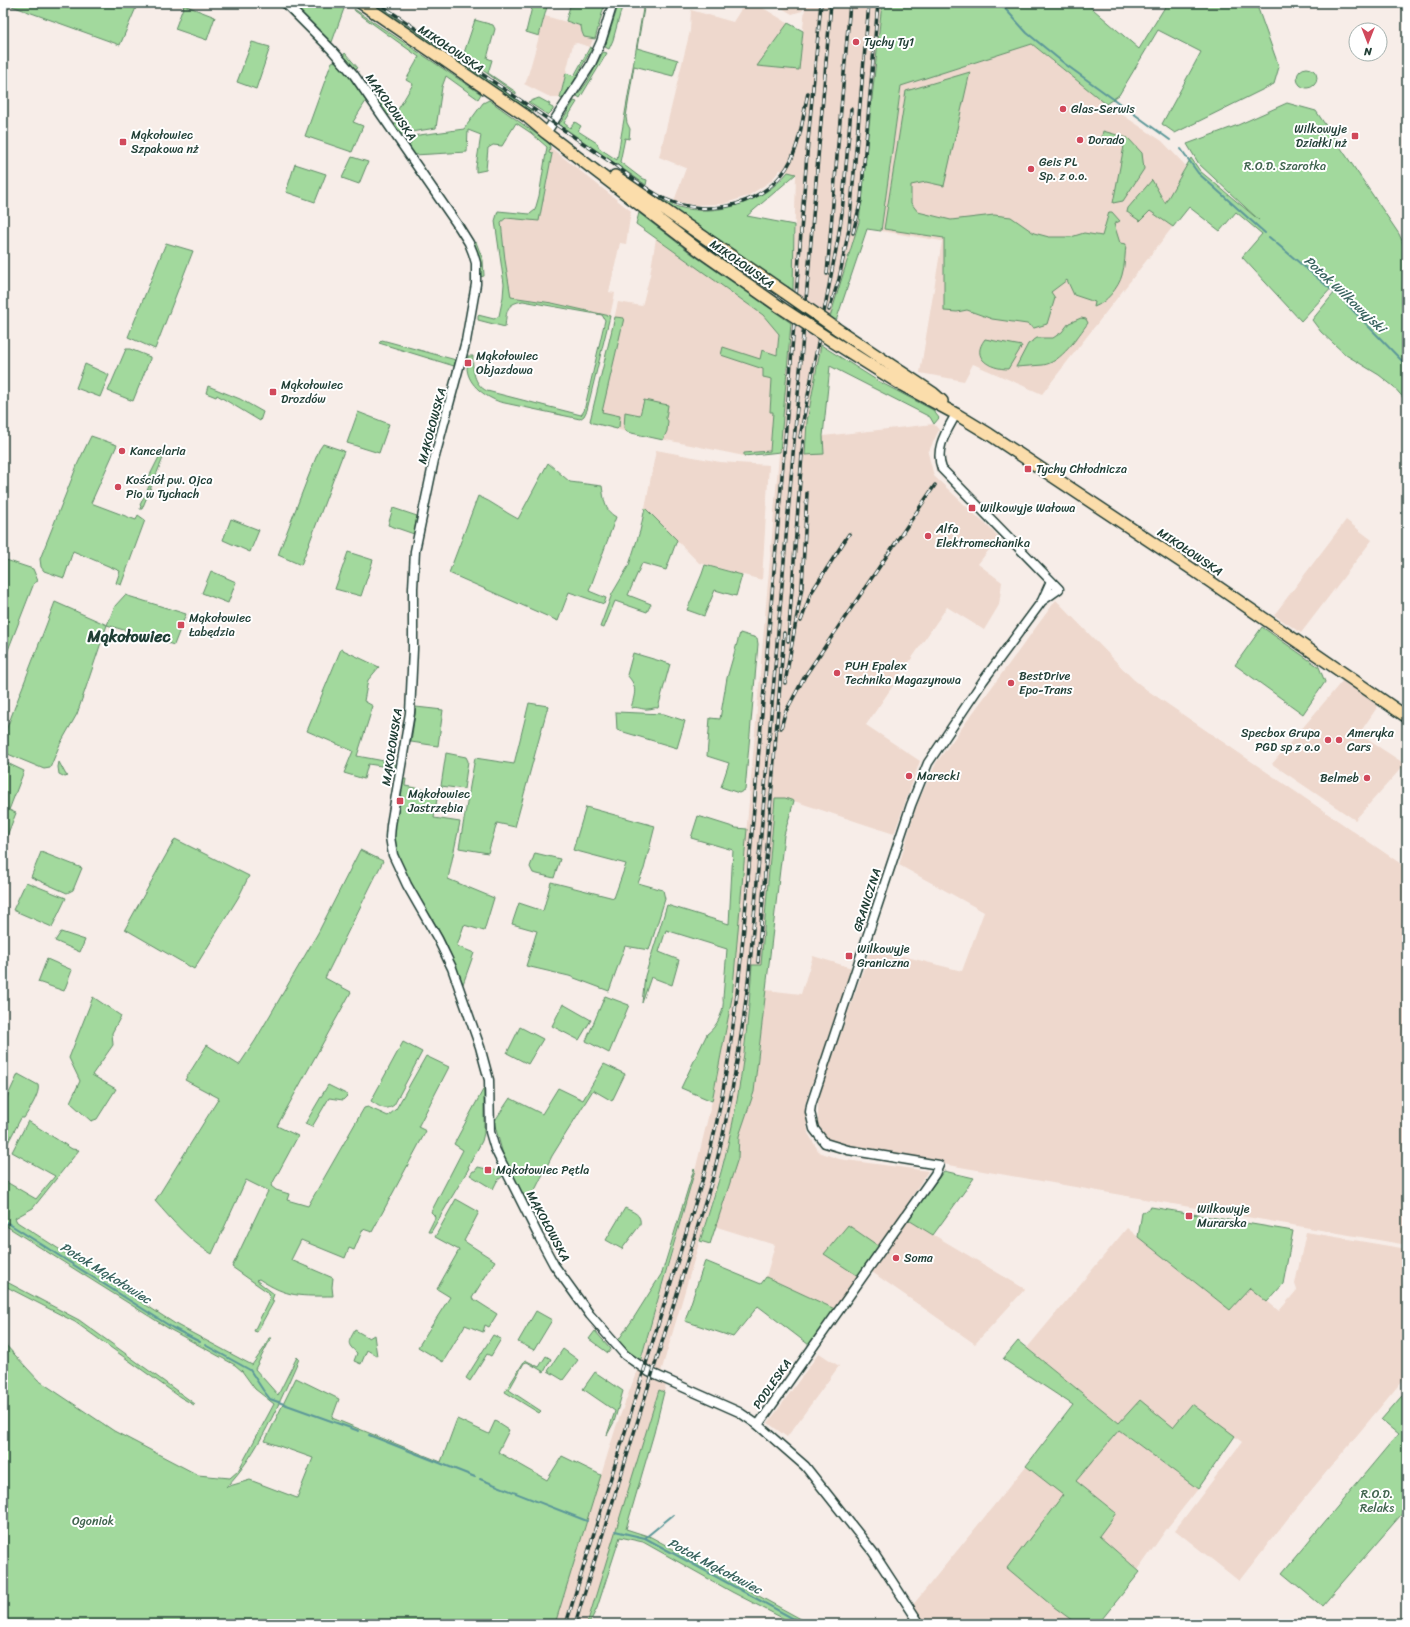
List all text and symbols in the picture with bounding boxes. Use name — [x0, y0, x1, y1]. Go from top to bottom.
street label: MIKOŁOWSKA — [414, 19, 488, 79]
north arrow — [1348, 22, 1388, 62]
place label: Tychy Ty1 — [864, 31, 914, 53]
marker: Tychy Ty1 — [851, 37, 861, 47]
text: N — [1364, 42, 1373, 61]
street label: MĄKOŁOWSKA — [360, 69, 423, 145]
place label: Glas-Serwis — [1071, 98, 1135, 120]
marker: Glas-Serwis — [1058, 104, 1068, 114]
place label: Wilkowyje Działki nż — [1294, 118, 1347, 154]
place label: Mąkołowiec Szpakowa nż — [131, 124, 199, 160]
place label: Dorado — [1088, 129, 1125, 151]
marker: Wilkowyje Działki nż — [1350, 131, 1360, 141]
marker: Dorado — [1075, 135, 1085, 145]
marker: Mąkołowiec Szpakowa nż — [118, 137, 128, 147]
place label: Geis PL Sp. z o.o. — [1039, 151, 1088, 187]
park label: R.O.D. Szarotka — [1244, 155, 1326, 177]
marker: Geis PL Sp. z o.o. — [1026, 164, 1036, 174]
street label: MIKOŁOWSKA — [705, 233, 779, 295]
water label: Potok Wilkowyjski — [1299, 250, 1393, 340]
place label: Mąkołowiec Objazdowa — [476, 345, 538, 381]
marker: Mąkołowiec Objazdowa — [463, 358, 473, 368]
place label: Mąkołowiec Drozdów — [281, 374, 343, 410]
street label: MĄKOŁOWSKA — [411, 385, 453, 467]
marker: Mąkołowiec Drozdów — [268, 387, 278, 397]
place label: Kancelaria — [130, 440, 187, 462]
marker: Kancelaria — [117, 446, 127, 456]
place label: Tychy Chłodnicza — [1036, 458, 1127, 480]
marker: Tychy Chłodnicza — [1023, 464, 1033, 474]
place label: Kościół pw. Ojca Pio w Tychach — [126, 469, 212, 505]
marker: Kościół pw. Ojca Pio w Tychach — [113, 482, 123, 492]
place label: Wilkowyje Wałowa — [980, 497, 1075, 519]
marker: Wilkowyje Wałowa — [967, 503, 977, 513]
place label: Alfa Elektromechanika — [935, 518, 1030, 554]
street label: MIKOŁOWSKA — [1153, 522, 1227, 582]
marker: Alfa Elektromechanika — [923, 531, 933, 541]
place label: Mąkołowiec Łabędzia — [189, 607, 251, 643]
marker: Mąkołowiec Łabędzia — [176, 620, 186, 630]
district label: Mąkołowiec — [87, 622, 171, 651]
place label: PUH Epalex Technika Magazynowa — [845, 655, 961, 691]
place label: BestDrive Epo-Trans — [1019, 665, 1073, 701]
marker: PUH Epalex Technika Magazynowa — [832, 668, 842, 678]
marker: BestDrive Epo-Trans — [1006, 678, 1016, 688]
street label: MĄKOŁOWSKA — [375, 707, 409, 787]
place label: Specbox Grupa PGD sp z o.o — [1241, 722, 1320, 758]
place label: Ameryka Cars — [1346, 722, 1395, 758]
marker: Specbox Grupa PGD sp z o.o — [1323, 735, 1333, 745]
marker: Ameryka Cars — [1334, 735, 1344, 745]
place label: Marecki — [917, 765, 960, 787]
place label: Belmeb — [1320, 767, 1360, 789]
marker: Marecki — [904, 771, 914, 781]
marker: Belmeb — [1362, 773, 1372, 783]
place label: Mąkołowiec Jastrzębia — [407, 783, 470, 819]
marker: Mąkołowiec Jastrzębia — [395, 796, 405, 806]
street label: GRANICZNA — [846, 865, 888, 935]
place label: Wilkowyje Graniczna — [857, 938, 910, 974]
marker: Wilkowyje Graniczna — [844, 951, 854, 961]
place label: Mąkołowiec Pętla — [496, 1159, 589, 1181]
marker: Mąkołowiec Pętla — [483, 1165, 493, 1175]
street label: MĄKOŁOWSKA — [520, 1186, 576, 1266]
place label: Wilkowyje Murarska — [1197, 1198, 1250, 1234]
marker: Wilkowyje Murarska — [1184, 1211, 1194, 1221]
water label: Potok Mąkołowiec — [56, 1236, 158, 1311]
place label: Soma — [904, 1247, 934, 1269]
marker: Soma — [891, 1253, 901, 1263]
street label: PODLESKA — [747, 1354, 797, 1414]
park label: R.O.D. Relaks — [1360, 1483, 1394, 1519]
park label: Ogoniok — [72, 1510, 114, 1532]
water label: Potok Mąkołowiec — [664, 1531, 768, 1601]

